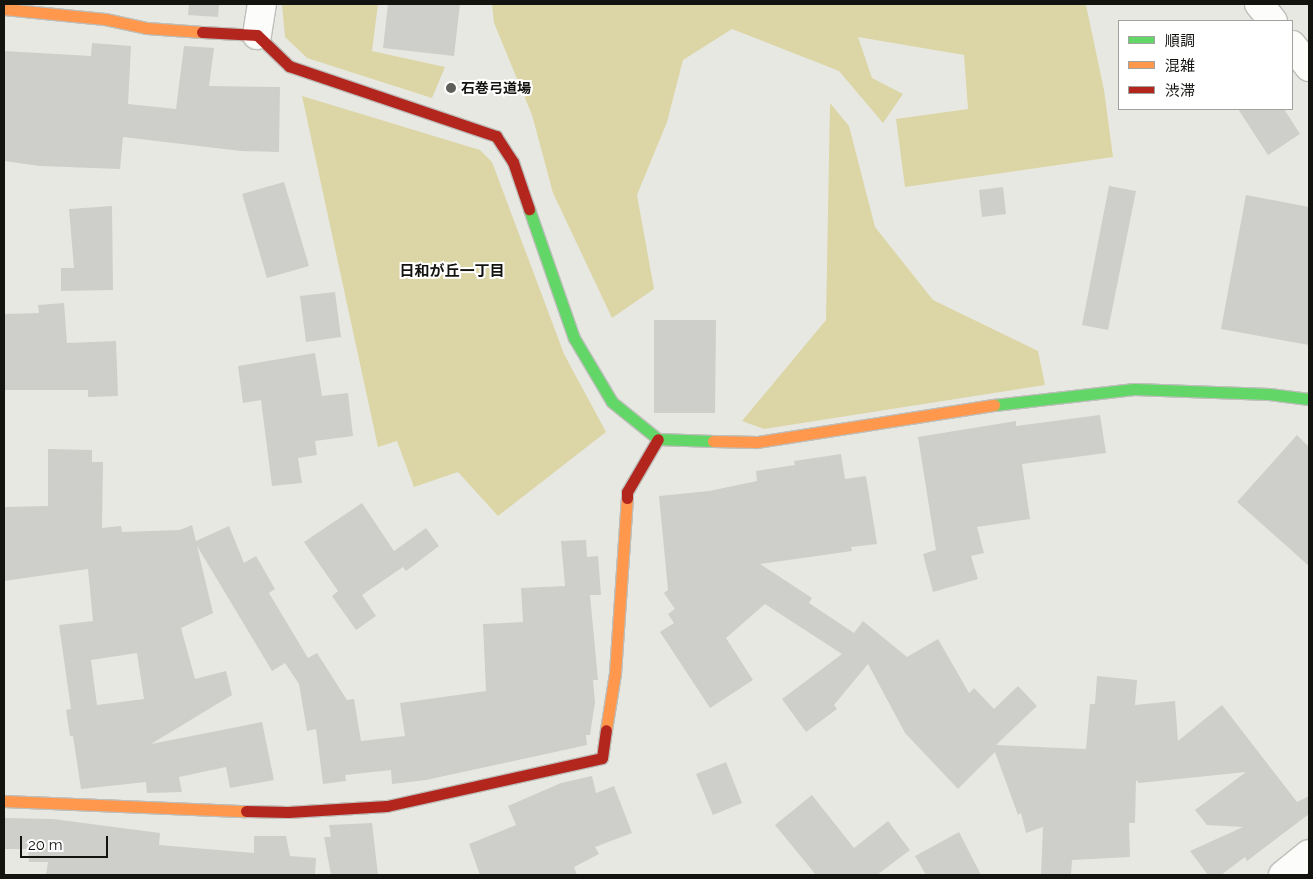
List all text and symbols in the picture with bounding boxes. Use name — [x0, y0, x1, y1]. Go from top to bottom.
legend — [1118, 20, 1293, 110]
text: 順調 — [1165, 32, 1195, 50]
text: 混雑 — [1165, 57, 1195, 75]
place label: 石巻弓道場 — [461, 80, 531, 96]
marker: 石巻弓道場 — [445, 82, 457, 94]
text: 渋滞 — [1165, 82, 1195, 100]
district label: 日和が丘一丁目 — [400, 263, 504, 281]
scale bar — [22, 826, 110, 858]
text: 20 m — [28, 836, 63, 854]

